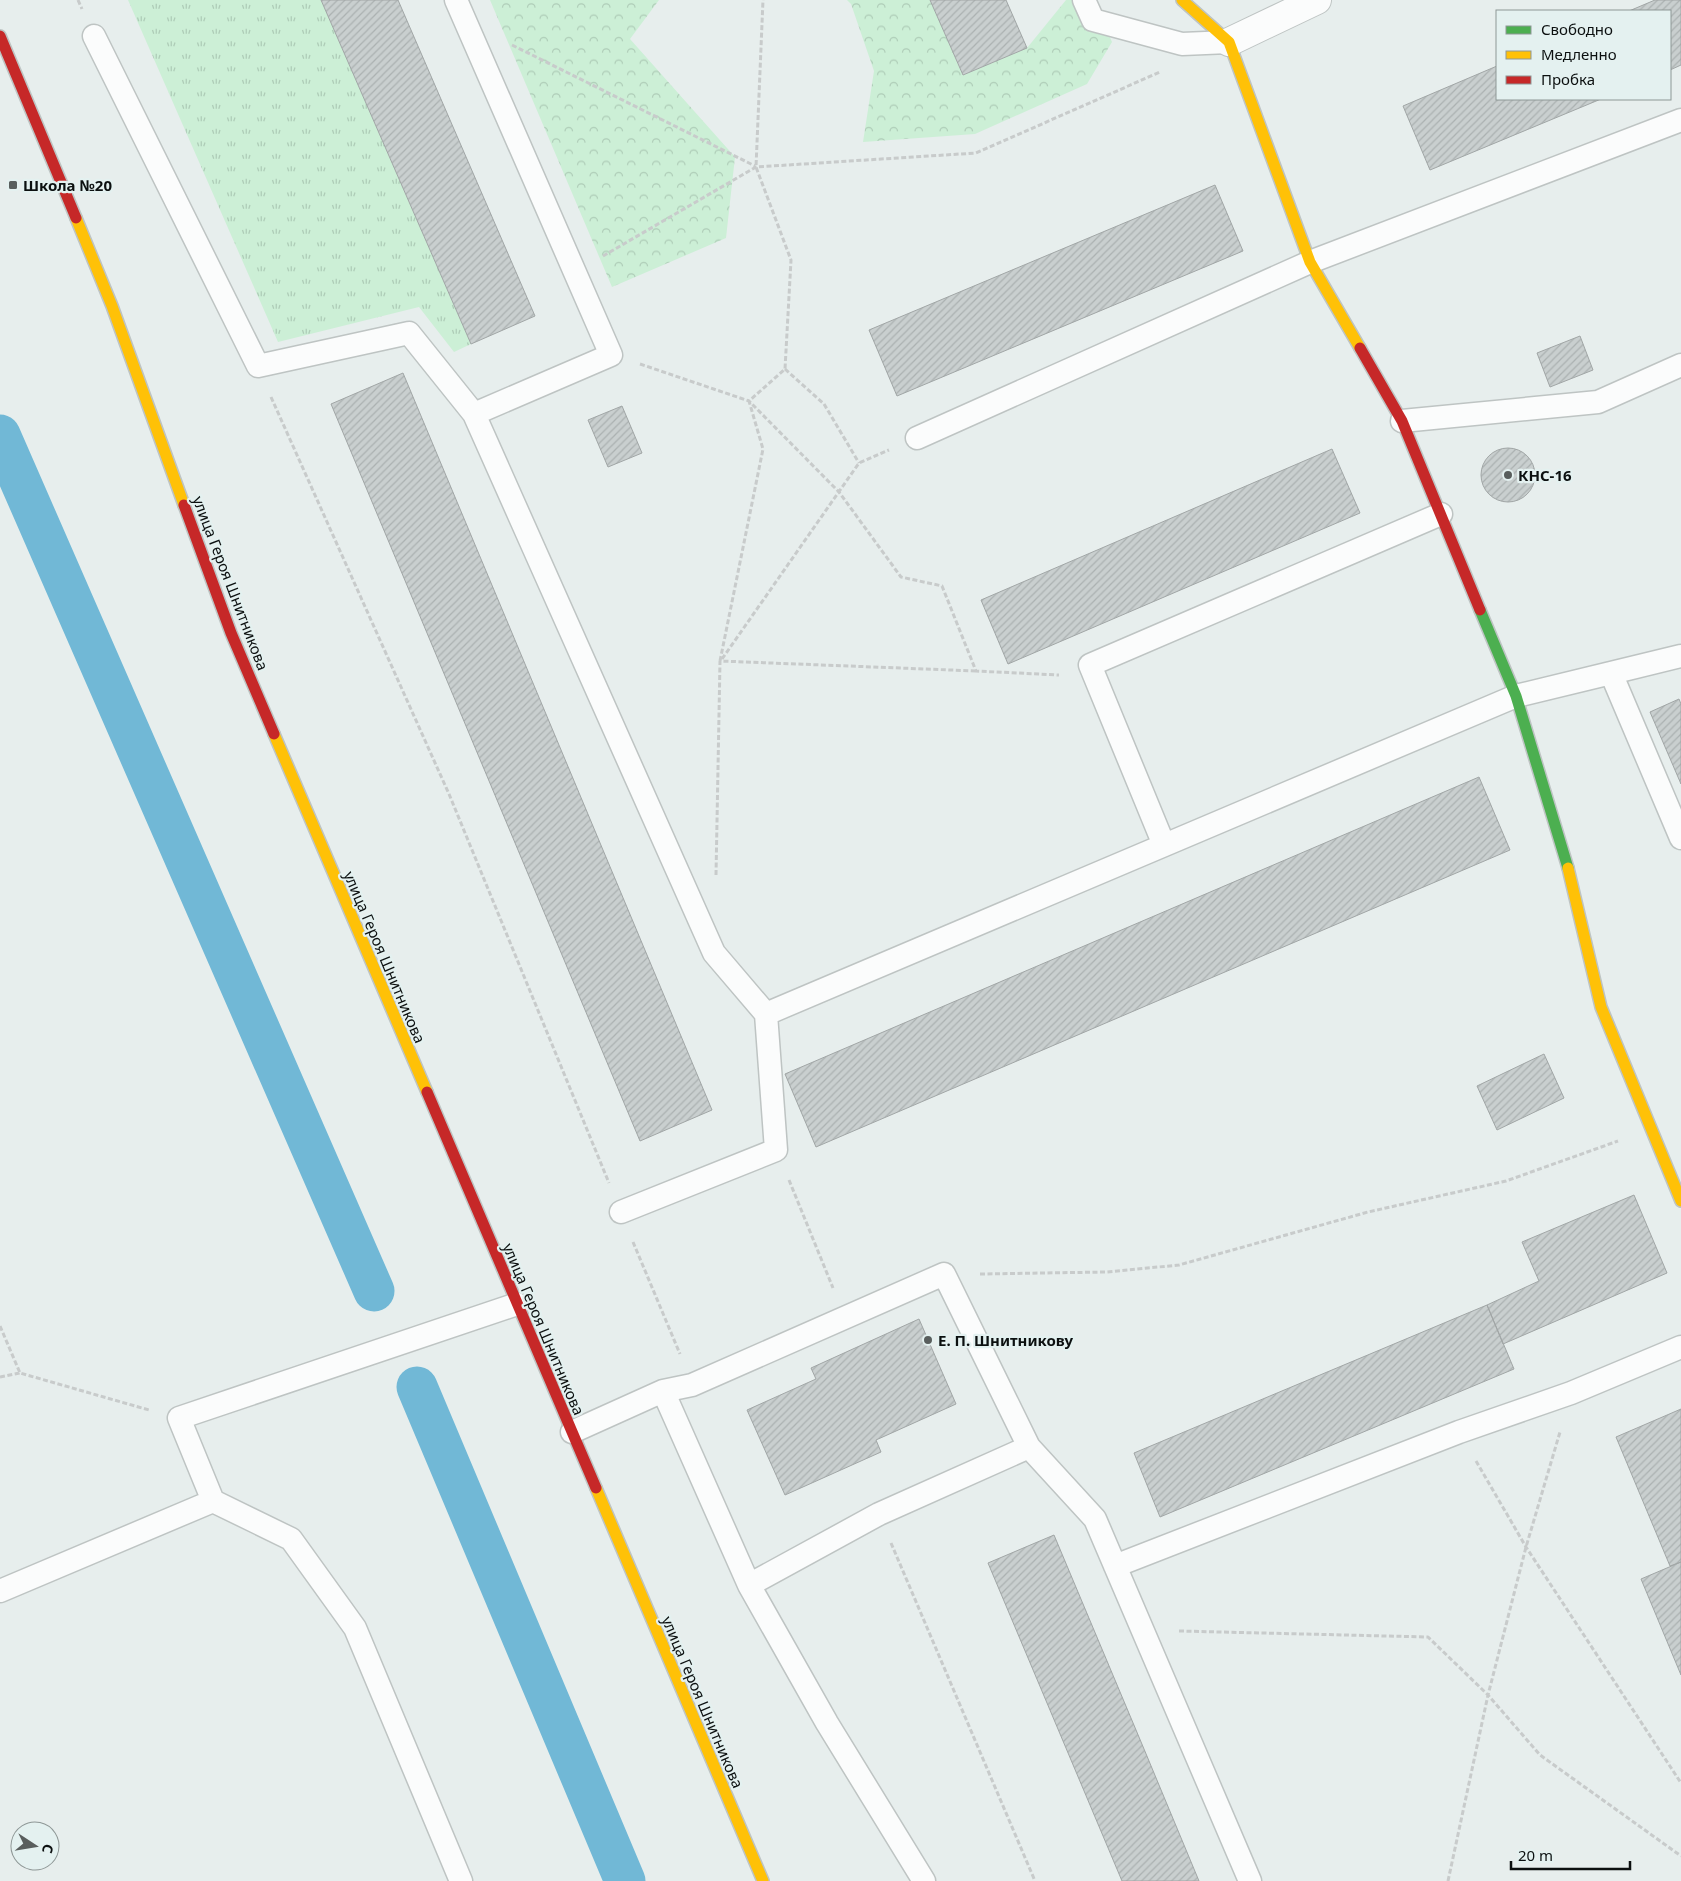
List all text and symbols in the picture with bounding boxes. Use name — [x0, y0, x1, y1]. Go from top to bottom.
legend — [1496, 10, 1671, 100]
text: Свободно — [1541, 19, 1613, 39]
text: Медленно — [1541, 44, 1617, 64]
text: Пробка — [1541, 69, 1595, 89]
place label: Школа №20 — [23, 175, 112, 195]
marker: Школа №20 — [7, 179, 19, 191]
place label: КНС-16 — [1518, 465, 1572, 485]
marker: КНС-16 — [1502, 469, 1514, 481]
street label: улица Героя Шнитникова — [188, 493, 274, 673]
street label: улица Героя Шнитникова — [340, 868, 430, 1046]
street label: улица Героя Шнитникова — [499, 1240, 589, 1418]
place label: Е. П. Шнитникову — [938, 1330, 1074, 1350]
marker: Е. П. Шнитникову — [922, 1334, 934, 1346]
street label: улица Героя Шнитникова — [658, 1613, 748, 1791]
north arrow — [10, 1821, 60, 1871]
scale bar — [1511, 1838, 1630, 1870]
text: С — [38, 1842, 58, 1855]
text: 20 m — [1518, 1845, 1553, 1865]

